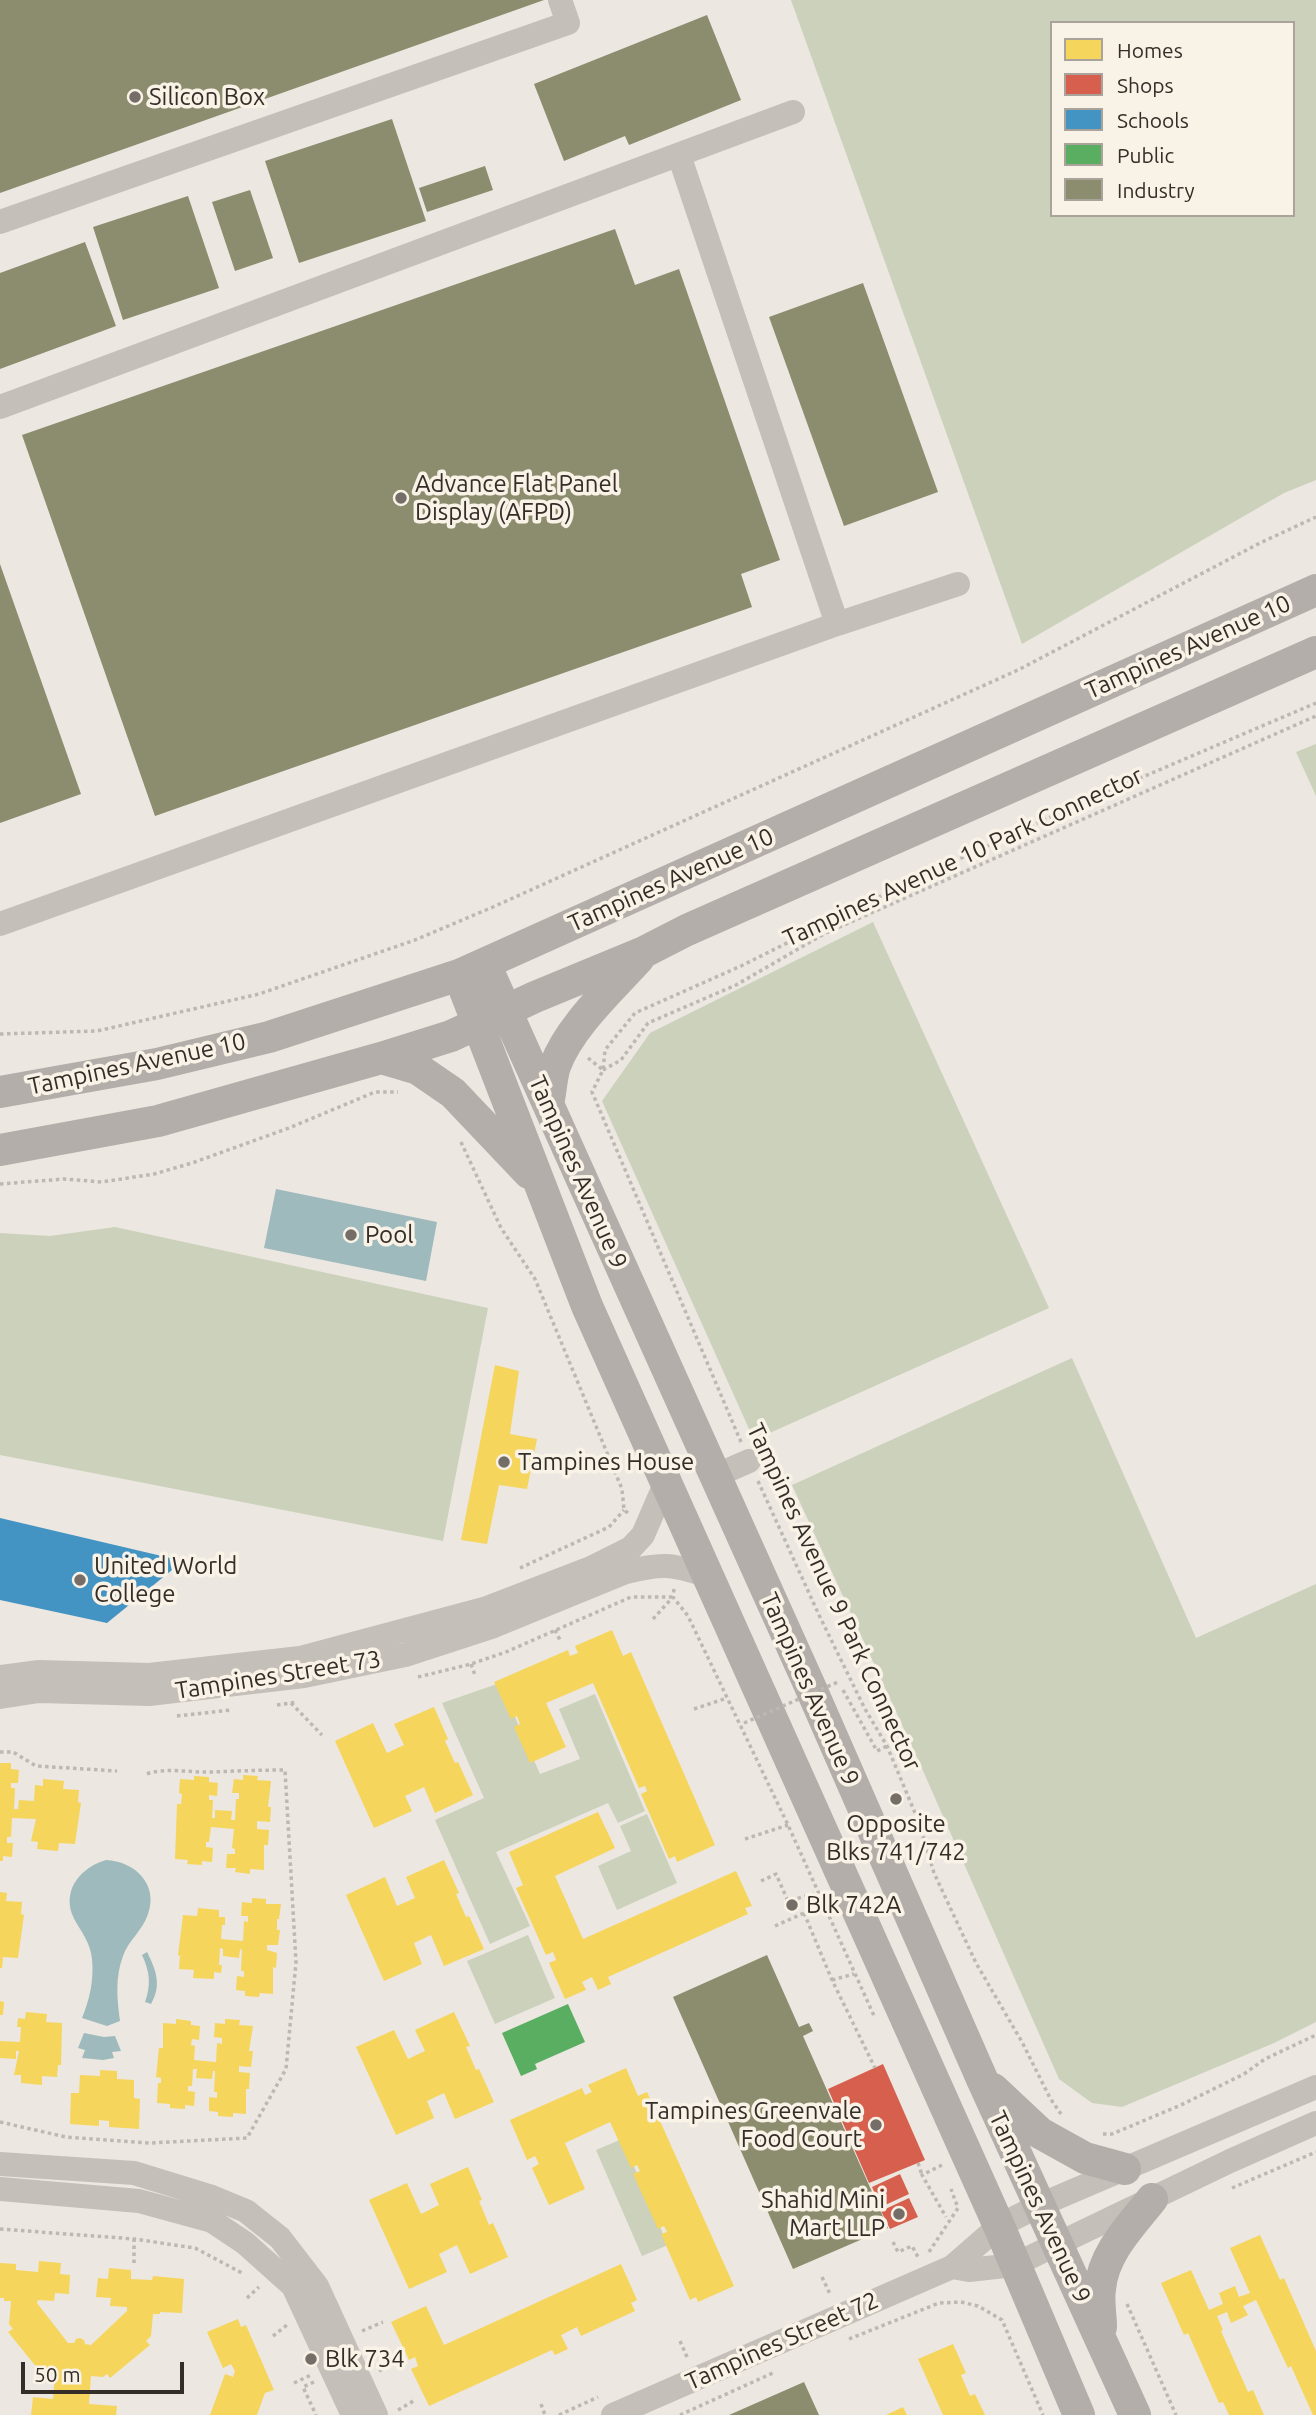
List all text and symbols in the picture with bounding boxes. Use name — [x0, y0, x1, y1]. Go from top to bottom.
legend — [1050, 21, 1295, 217]
text: Homes — [1117, 38, 1183, 62]
text: Shops — [1117, 73, 1174, 97]
place label: Silicon Box — [149, 83, 265, 111]
marker: Silicon Box — [127, 89, 143, 105]
text: Schools — [1117, 108, 1189, 132]
text: Public — [1117, 143, 1174, 167]
text: Industry — [1117, 178, 1195, 202]
place label: Advance Flat Panel Display (AFPD) — [415, 470, 618, 526]
marker: Advance Flat Panel Display (AFPD) — [393, 490, 409, 506]
street label: Tampines Avenue 10 — [1081, 589, 1295, 705]
street label: Tampines Avenue 10 Park Connector — [779, 761, 1147, 953]
street label: Tampines Avenue 10 — [564, 822, 778, 938]
street label: Tampines Avenue 10 — [26, 1027, 248, 1101]
street label: Tampines Avenue 9 — [523, 1071, 633, 1273]
place label: Pool — [365, 1221, 413, 1249]
marker: Pool — [343, 1227, 359, 1243]
street label: Tampines Avenue 9 Park Connector — [741, 1419, 927, 1775]
place label: Tampines House — [518, 1448, 694, 1476]
marker: Tampines House — [496, 1454, 512, 1470]
place label: United World College — [94, 1552, 237, 1608]
marker: United World College — [72, 1572, 88, 1588]
street label: Tampines Avenue 9 — [755, 1588, 865, 1790]
street label: Tampines Street 73 — [173, 1645, 383, 1705]
marker: Opposite Blks 741/742 — [888, 1791, 904, 1807]
place label: Opposite Blks 741/742 — [826, 1810, 966, 1866]
place label: Blk 742A — [806, 1891, 901, 1919]
marker: Blk 742A — [784, 1897, 800, 1913]
place label: Tampines Greenvale Food Court — [645, 2097, 862, 2153]
street label: Tampines Avenue 9 — [983, 2107, 1097, 2307]
marker: Tampines Greenvale Food Court — [868, 2117, 884, 2133]
place label: Shahid Mini Mart LLP — [761, 2186, 885, 2242]
marker: Shahid Mini Mart LLP — [891, 2206, 907, 2222]
street label: Tampines Street 72 — [681, 2286, 883, 2396]
place label: Blk 734 — [325, 2345, 405, 2373]
scale bar — [24, 2348, 187, 2392]
marker: Blk 734 — [303, 2351, 319, 2367]
text: 50 m — [34, 2362, 81, 2386]

